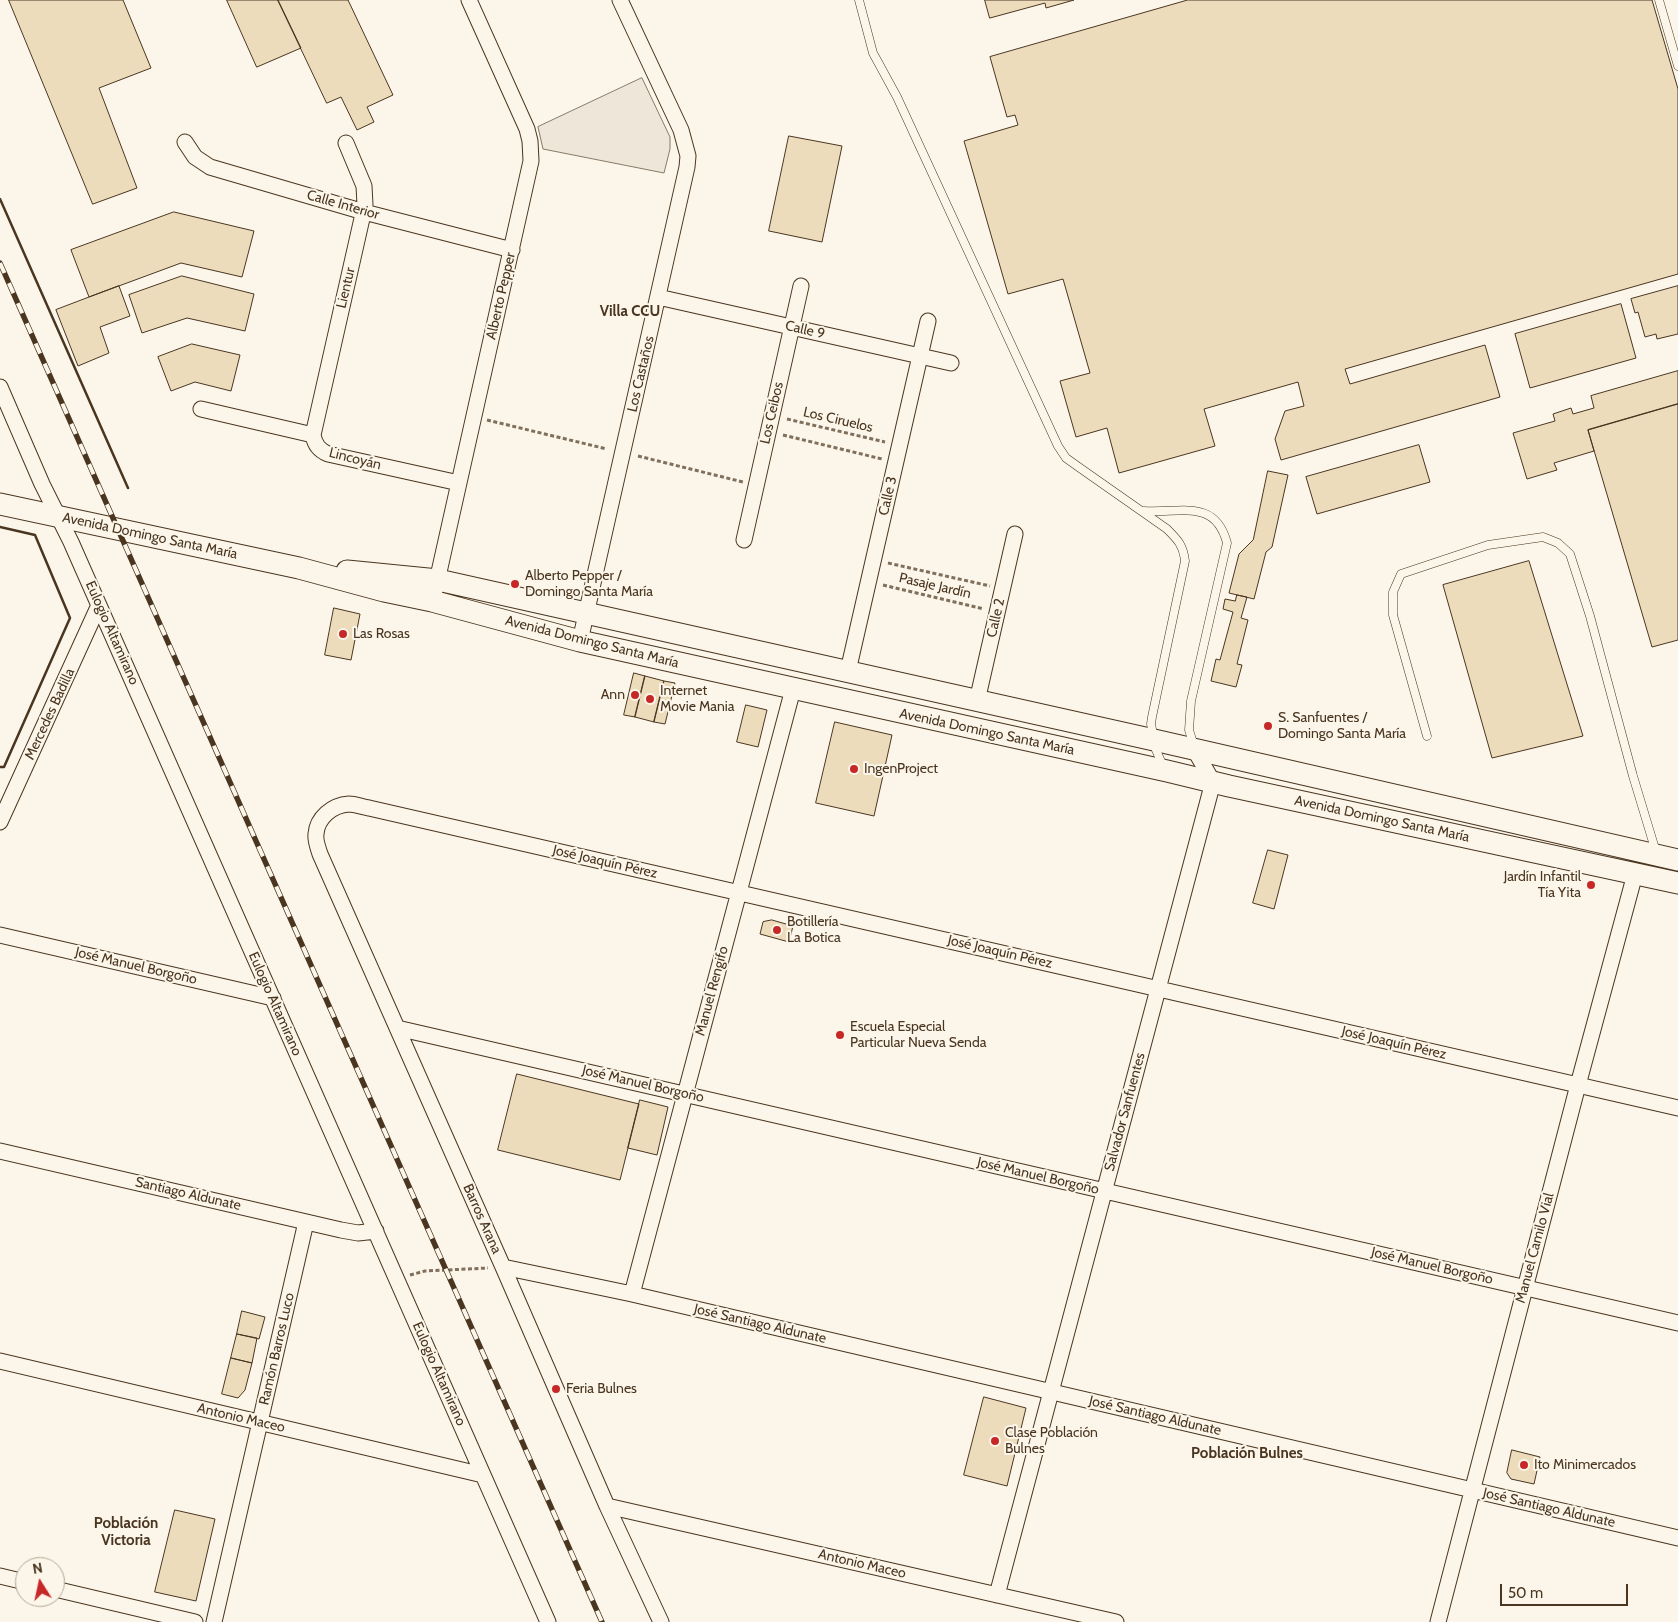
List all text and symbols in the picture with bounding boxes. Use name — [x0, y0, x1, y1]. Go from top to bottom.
street label: Calle Interior — [305, 187, 381, 223]
street label: Alberto Pepper — [483, 251, 519, 341]
street label: Lientur — [333, 266, 359, 310]
district label: Villa CCU — [600, 303, 660, 321]
street label: Calle 9 — [784, 317, 826, 343]
street label: Los Castaños — [624, 334, 658, 414]
street label: Los Ceibos — [757, 380, 787, 446]
street label: Los Ciruelos — [801, 404, 875, 436]
street label: Lincoyán — [327, 444, 383, 474]
street label: Calle 3 — [875, 475, 901, 517]
street label: Avenida Domingo Santa María — [61, 509, 239, 563]
place label: Alberto Pepper / Domingo Santa María — [525, 568, 653, 600]
street label: Pasaje Jardín — [897, 570, 973, 602]
street label: Eulogio Altamirano — [82, 578, 142, 688]
marker: Alberto Pepper / Domingo Santa María — [509, 578, 521, 590]
street label: Calle 2 — [983, 597, 1009, 639]
street label: Avenida Domingo Santa María — [503, 612, 681, 672]
place label: Las Rosas — [353, 626, 410, 642]
marker: Las Rosas — [337, 628, 349, 640]
street label: Mercedes Badilla — [21, 666, 79, 762]
place label: Internet Movie Mania — [660, 683, 734, 716]
place label: Ann — [601, 687, 625, 703]
marker: Ann — [629, 689, 641, 701]
marker: Internet Movie Mania — [644, 693, 656, 705]
street label: Avenida Domingo Santa María — [898, 705, 1076, 759]
place label: S. Sanfuentes / Domingo Santa María — [1278, 710, 1406, 742]
marker: S. Sanfuentes / Domingo Santa María — [1262, 720, 1274, 732]
place label: IngenProject — [864, 761, 938, 777]
marker: IngenProject — [848, 763, 860, 775]
street label: Avenida Domingo Santa María — [1293, 792, 1471, 846]
street label: José Joaquín Pérez — [551, 842, 659, 882]
place label: Jardín Infantil Tía Yita — [1504, 869, 1581, 902]
marker: Jardín Infantil Tía Yita — [1585, 879, 1597, 891]
place label: Botillería La Botica — [787, 914, 841, 946]
marker: Botillería La Botica — [771, 924, 783, 936]
street label: José Joaquín Pérez — [946, 932, 1054, 972]
street label: José Manuel Borgoño — [73, 944, 199, 988]
street label: Manuel Rengifo — [692, 944, 732, 1038]
street label: Eulogio Altamirano — [245, 949, 305, 1059]
place label: Escuela Especial Particular Nueva Senda — [850, 1019, 986, 1052]
street label: José Joaquín Pérez — [1340, 1023, 1448, 1063]
marker: Escuela Especial Particular Nueva Senda — [834, 1029, 846, 1041]
street label: Salvador Sanfuentes — [1101, 1051, 1149, 1173]
street label: José Manuel Borgoño — [580, 1062, 706, 1106]
street label: José Manuel Borgoño — [975, 1154, 1101, 1198]
street label: Santiago Aldunate — [134, 1174, 242, 1214]
street label: Barros Arana — [459, 1182, 505, 1256]
street label: Manuel Camilo Vial — [1512, 1191, 1558, 1305]
street label: José Manuel Borgoño — [1369, 1244, 1495, 1288]
street label: Ramón Barros Luco — [256, 1291, 298, 1407]
street label: José Santiago Aldunate — [692, 1301, 828, 1347]
street label: Eulogio Altamirano — [409, 1319, 469, 1429]
place label: Feria Bulnes — [566, 1381, 637, 1397]
marker: Feria Bulnes — [550, 1383, 562, 1395]
street label: José Santiago Aldunate — [1087, 1393, 1223, 1439]
street label: Antonio Maceo — [196, 1400, 286, 1436]
place label: Clase Población Bulnes — [1005, 1425, 1098, 1458]
marker: Clase Población Bulnes — [989, 1435, 1001, 1447]
district label: Población Bulnes — [1191, 1445, 1303, 1463]
place label: Ito Minimercados — [1534, 1457, 1636, 1473]
marker: Ito Minimercados — [1518, 1459, 1530, 1471]
street label: José Santiago Aldunate — [1481, 1485, 1617, 1531]
district label: Población Victoria — [94, 1515, 158, 1550]
street label: Antonio Maceo — [817, 1546, 907, 1582]
north arrow — [15, 1557, 65, 1607]
text: N — [31, 1558, 44, 1578]
scale bar — [1503, 1574, 1630, 1606]
text: 50 m — [1508, 1584, 1543, 1602]

